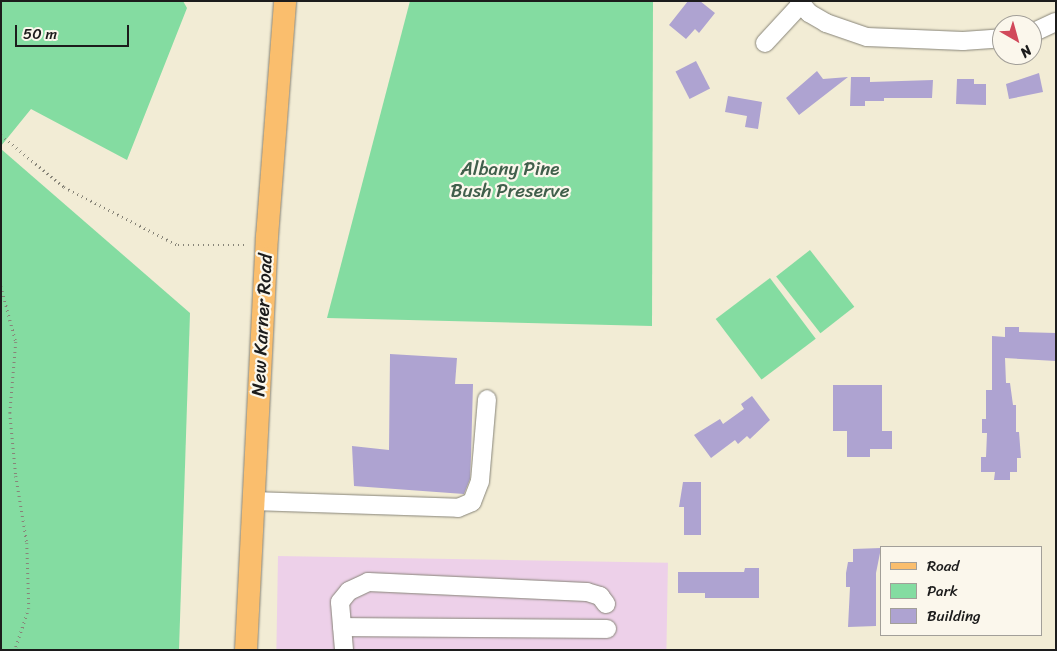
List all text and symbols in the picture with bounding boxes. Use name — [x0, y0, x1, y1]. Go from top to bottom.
scale bar — [18, 15, 131, 47]
north arrow — [992, 15, 1042, 65]
text: 50 m — [23, 21, 57, 47]
text: N — [1014, 39, 1037, 64]
park label: Albany Pine Bush Preserve — [450, 158, 570, 202]
street label: New Karner Road — [247, 253, 277, 397]
legend — [880, 546, 1042, 636]
text: Road — [927, 553, 959, 579]
text: Park — [927, 578, 958, 604]
text: Building — [927, 603, 981, 629]

